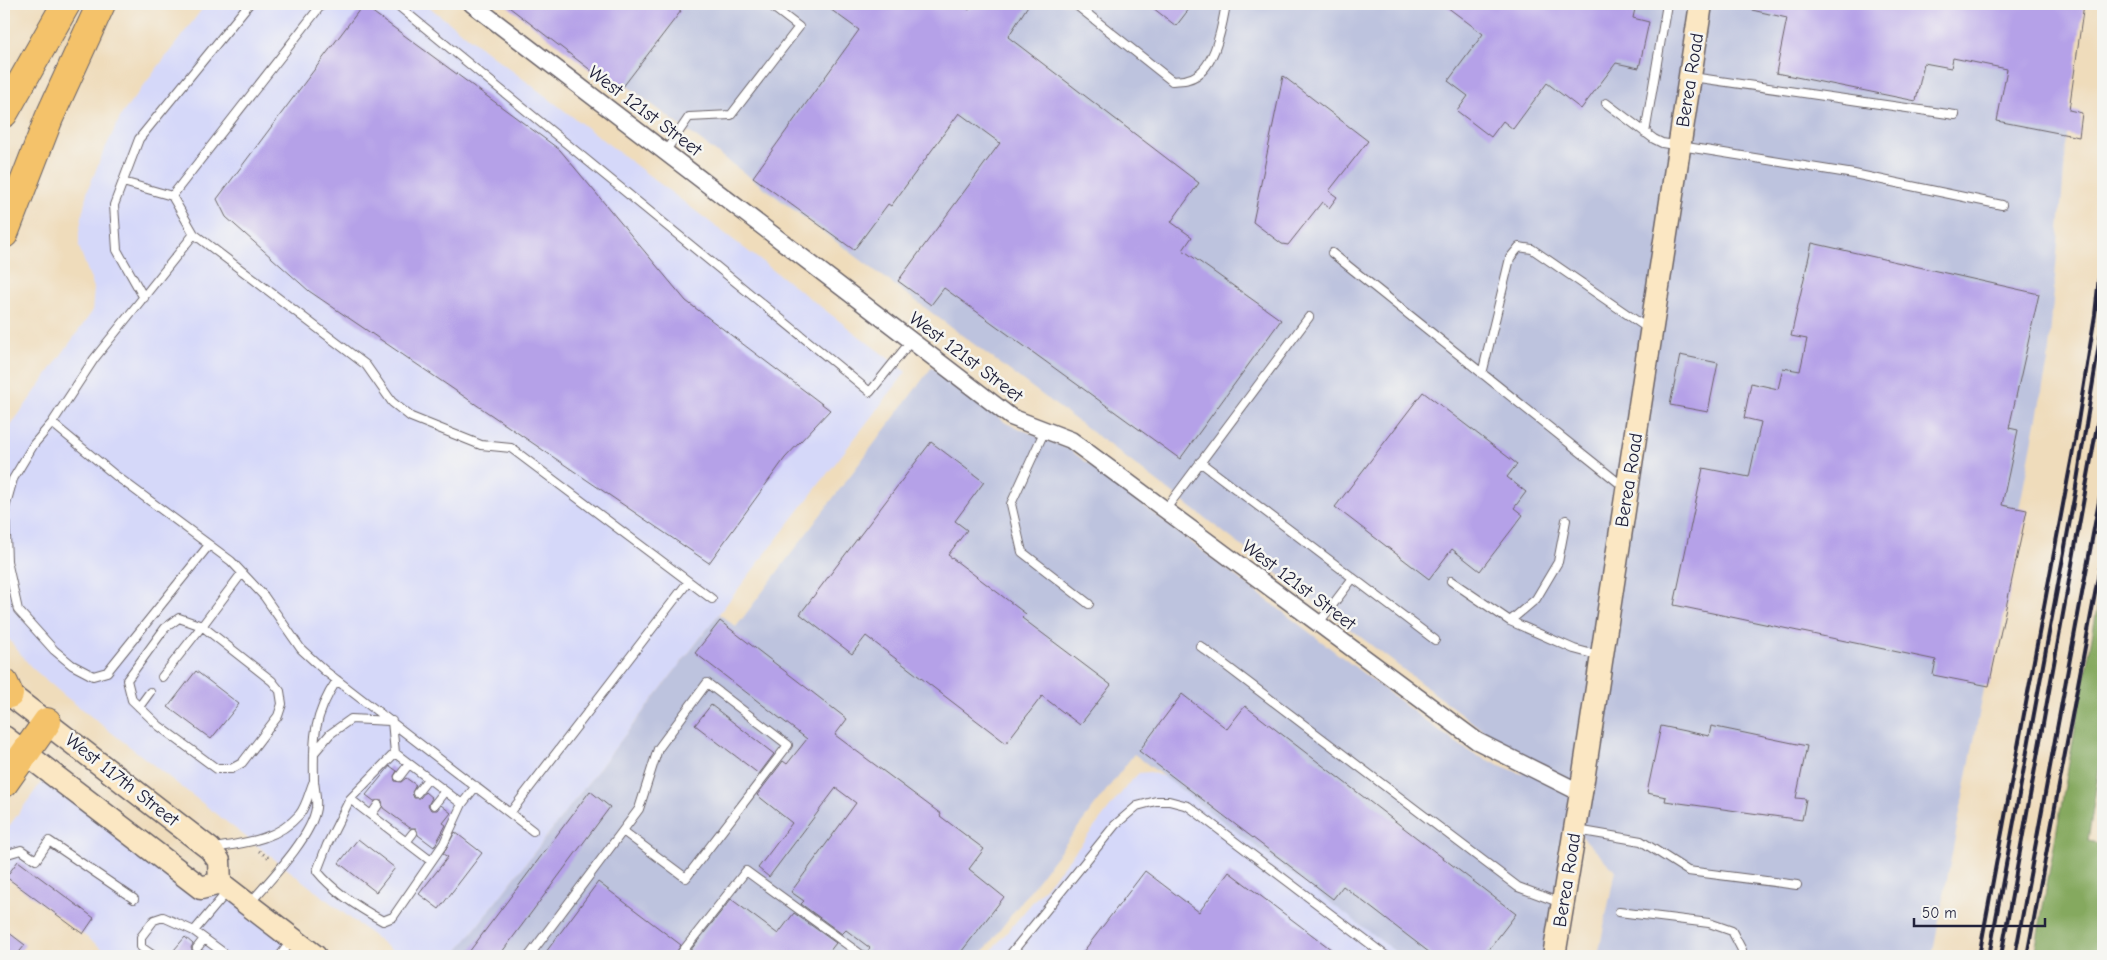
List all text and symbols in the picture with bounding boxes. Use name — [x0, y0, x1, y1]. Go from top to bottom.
street label: Berea Road — [1672, 31, 1708, 129]
street label: West 121st Street — [584, 61, 707, 161]
street label: West 121st Street — [905, 307, 1028, 407]
street label: Berea Road — [1611, 431, 1647, 529]
street label: West 121st Street — [1238, 535, 1361, 635]
street label: West 117th Street — [61, 729, 184, 831]
street label: Berea Road — [1549, 831, 1585, 929]
scale bar — [1914, 895, 2046, 927]
text: 50 m — [1922, 904, 1957, 922]

